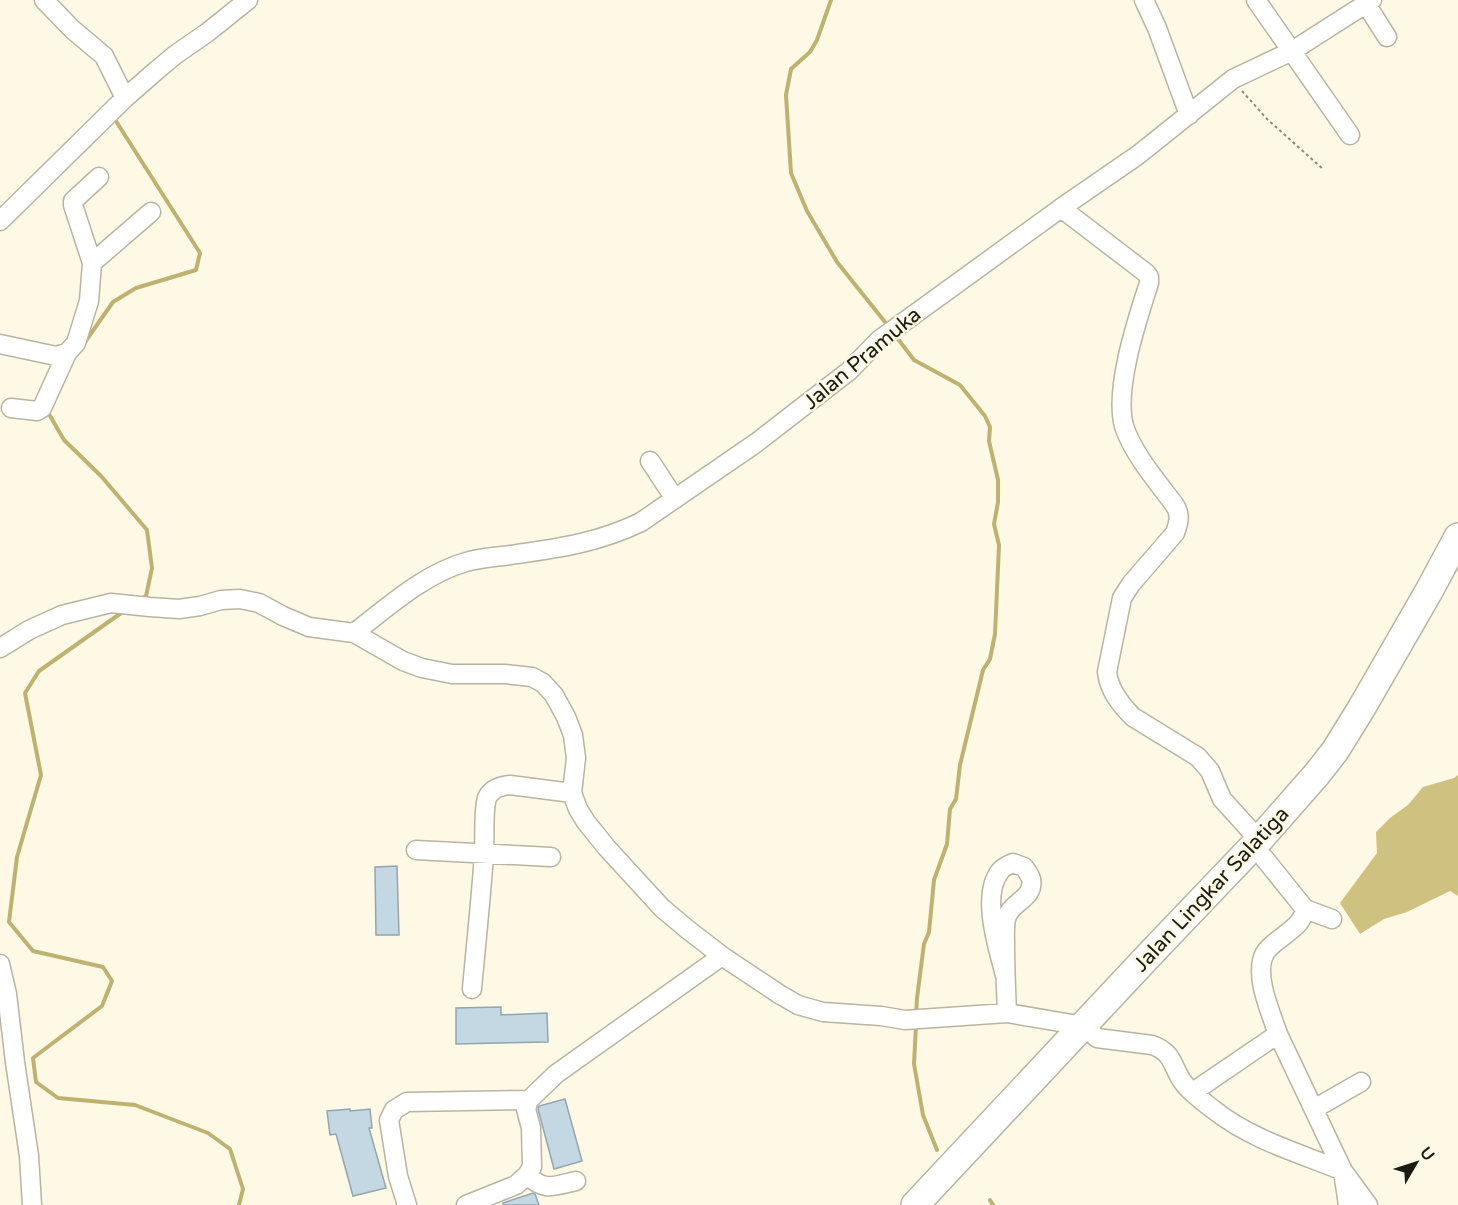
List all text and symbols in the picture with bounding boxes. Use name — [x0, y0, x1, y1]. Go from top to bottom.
street label: Jalan Pramuka — [798, 302, 926, 415]
street label: Jalan Lingkar Salatiga — [1128, 802, 1294, 977]
north arrow — [1386, 1133, 1446, 1193]
text: U — [1415, 1143, 1438, 1165]

